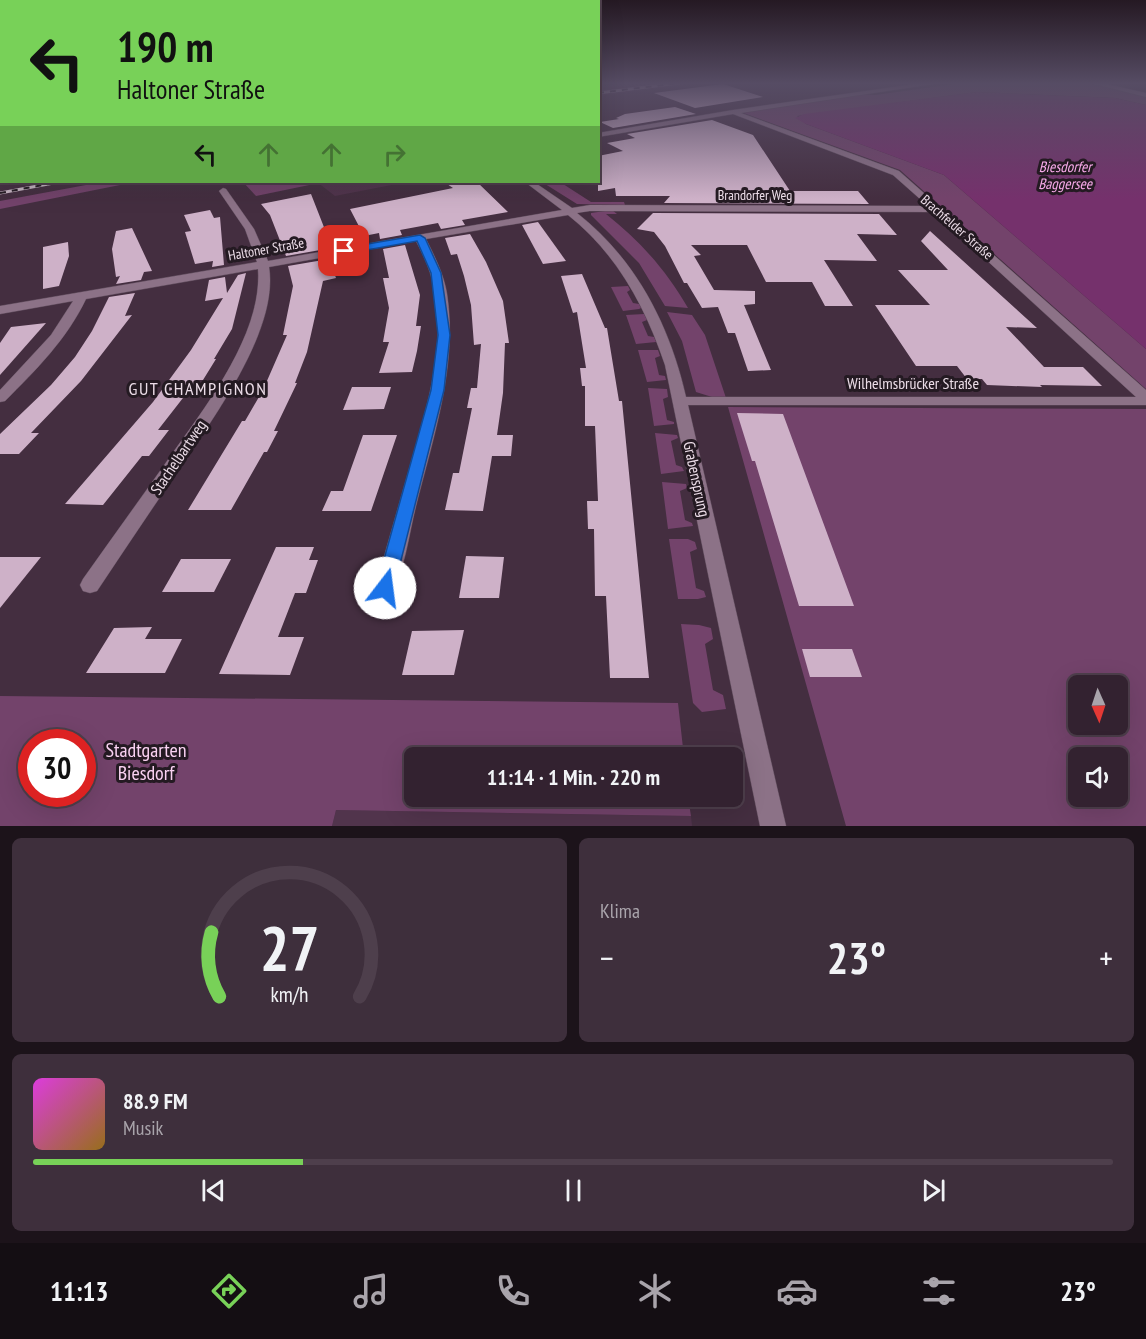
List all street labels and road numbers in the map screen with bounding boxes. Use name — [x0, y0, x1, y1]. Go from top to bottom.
street label: Brandorfer Weg — [718, 186, 792, 204]
street label: Brachfelder Straße — [917, 191, 997, 264]
street label: Haltoner Straße — [227, 233, 306, 265]
street label: Wilhelmsbrücker Straße — [847, 373, 979, 393]
street label: Stachelbartweg — [146, 416, 210, 498]
street label: Grabensprung — [679, 439, 715, 519]

